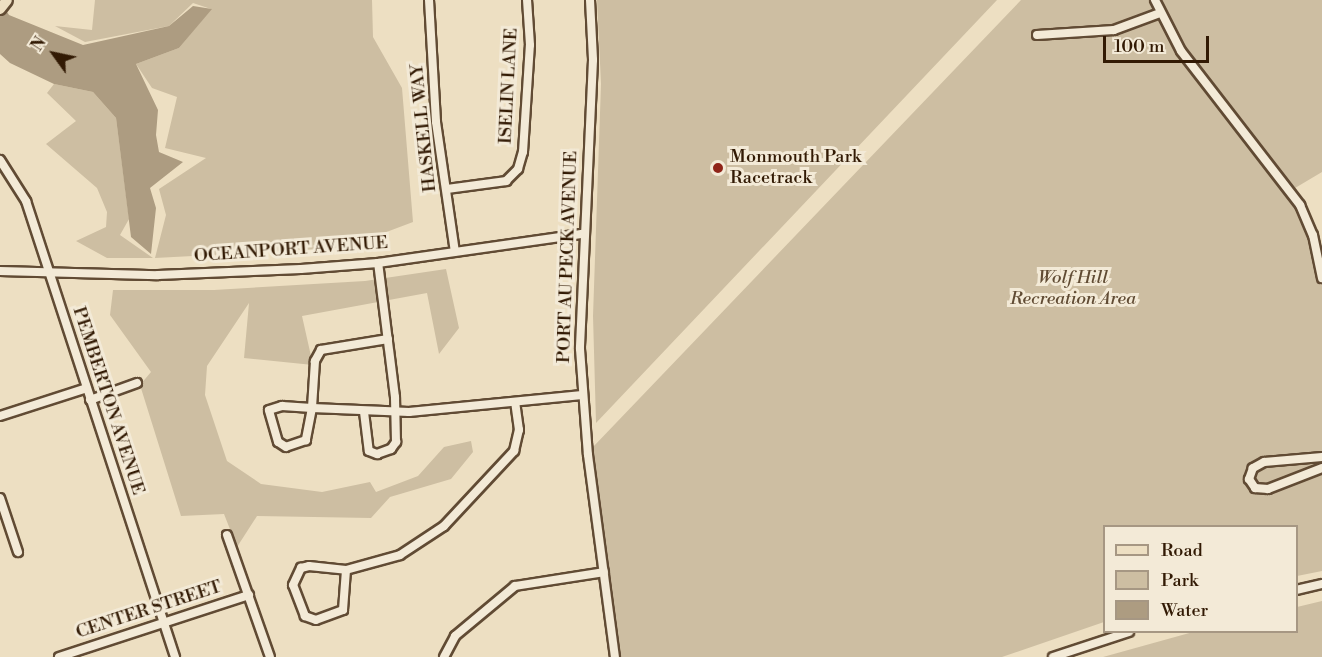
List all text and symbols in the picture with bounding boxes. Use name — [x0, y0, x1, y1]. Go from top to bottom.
north arrow — [24, 24, 84, 84]
scale bar — [1106, 24, 1212, 62]
street label: ISELIN LANE — [495, 27, 523, 145]
text: N — [27, 33, 51, 55]
text: 100 m — [1114, 35, 1165, 58]
street label: HASKELL WAY — [407, 63, 441, 193]
place label: Monmouth Park Racetrack — [730, 147, 861, 190]
street label: PORT AU PECK AVENUE — [554, 151, 582, 363]
marker: Monmouth Park Racetrack — [711, 161, 725, 175]
street label: OCEANPORT AVENUE — [193, 232, 389, 268]
park label: Wolf Hill Recreation Area — [1010, 268, 1136, 310]
street label: PEMBERTON AVENUE — [67, 304, 149, 498]
legend — [1103, 525, 1298, 633]
text: Road — [1161, 539, 1203, 562]
text: Park — [1161, 569, 1198, 592]
street label: CENTER STREET — [73, 576, 225, 644]
text: Water — [1161, 599, 1208, 622]

